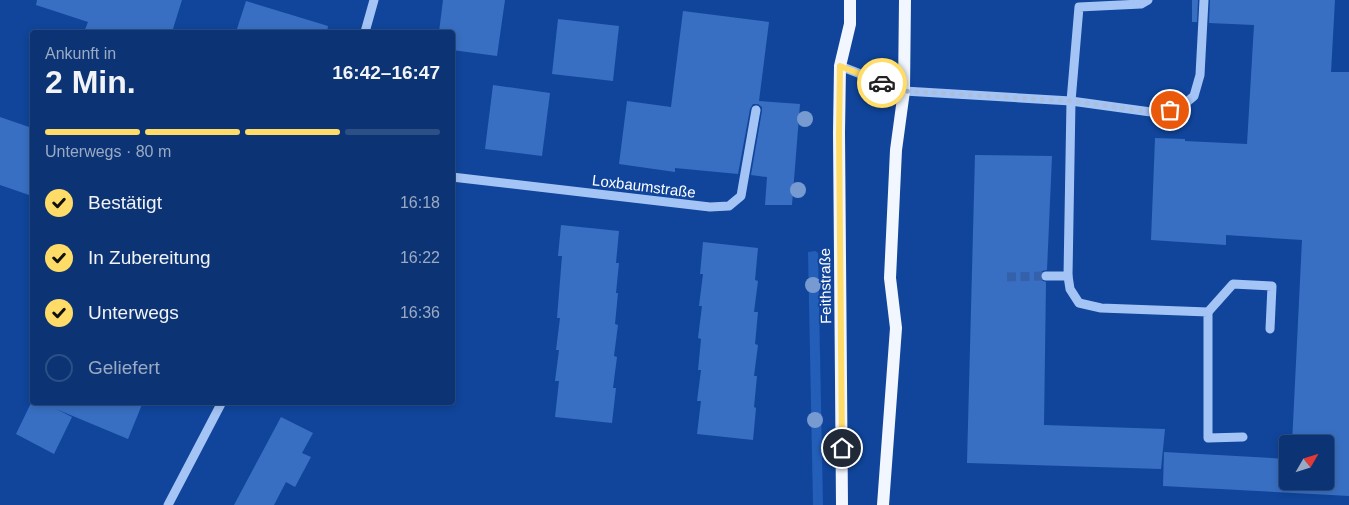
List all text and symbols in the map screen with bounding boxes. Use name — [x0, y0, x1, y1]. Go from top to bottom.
text: Ankunft in — [45, 45, 116, 62]
courier — [857, 58, 907, 108]
text: 16:42–16:47 — [332, 62, 440, 83]
text: 2 Min. — [45, 64, 136, 100]
icon: car — [868, 69, 896, 97]
pin — [1149, 89, 1191, 131]
icon: bag — [1156, 96, 1184, 124]
text: Unterwegs · 80 m — [45, 143, 171, 160]
street label: Loxbaumstraße — [591, 171, 697, 201]
icon: check — [45, 189, 73, 217]
text: Bestätigt — [88, 192, 162, 213]
text: 16:18 — [400, 194, 440, 211]
icon: check — [45, 244, 73, 272]
text: In Zubereitung — [88, 247, 211, 268]
street label: Feithstraße — [816, 248, 834, 324]
text: 16:22 — [400, 249, 440, 266]
icon: check — [45, 299, 73, 327]
text: Unterwegs — [88, 302, 179, 323]
text: 16:36 — [400, 304, 440, 321]
text: Geliefert — [88, 357, 160, 378]
pin — [821, 427, 863, 469]
icon: home — [828, 434, 856, 462]
north arrow — [1279, 435, 1334, 490]
map controls — [1279, 435, 1334, 490]

